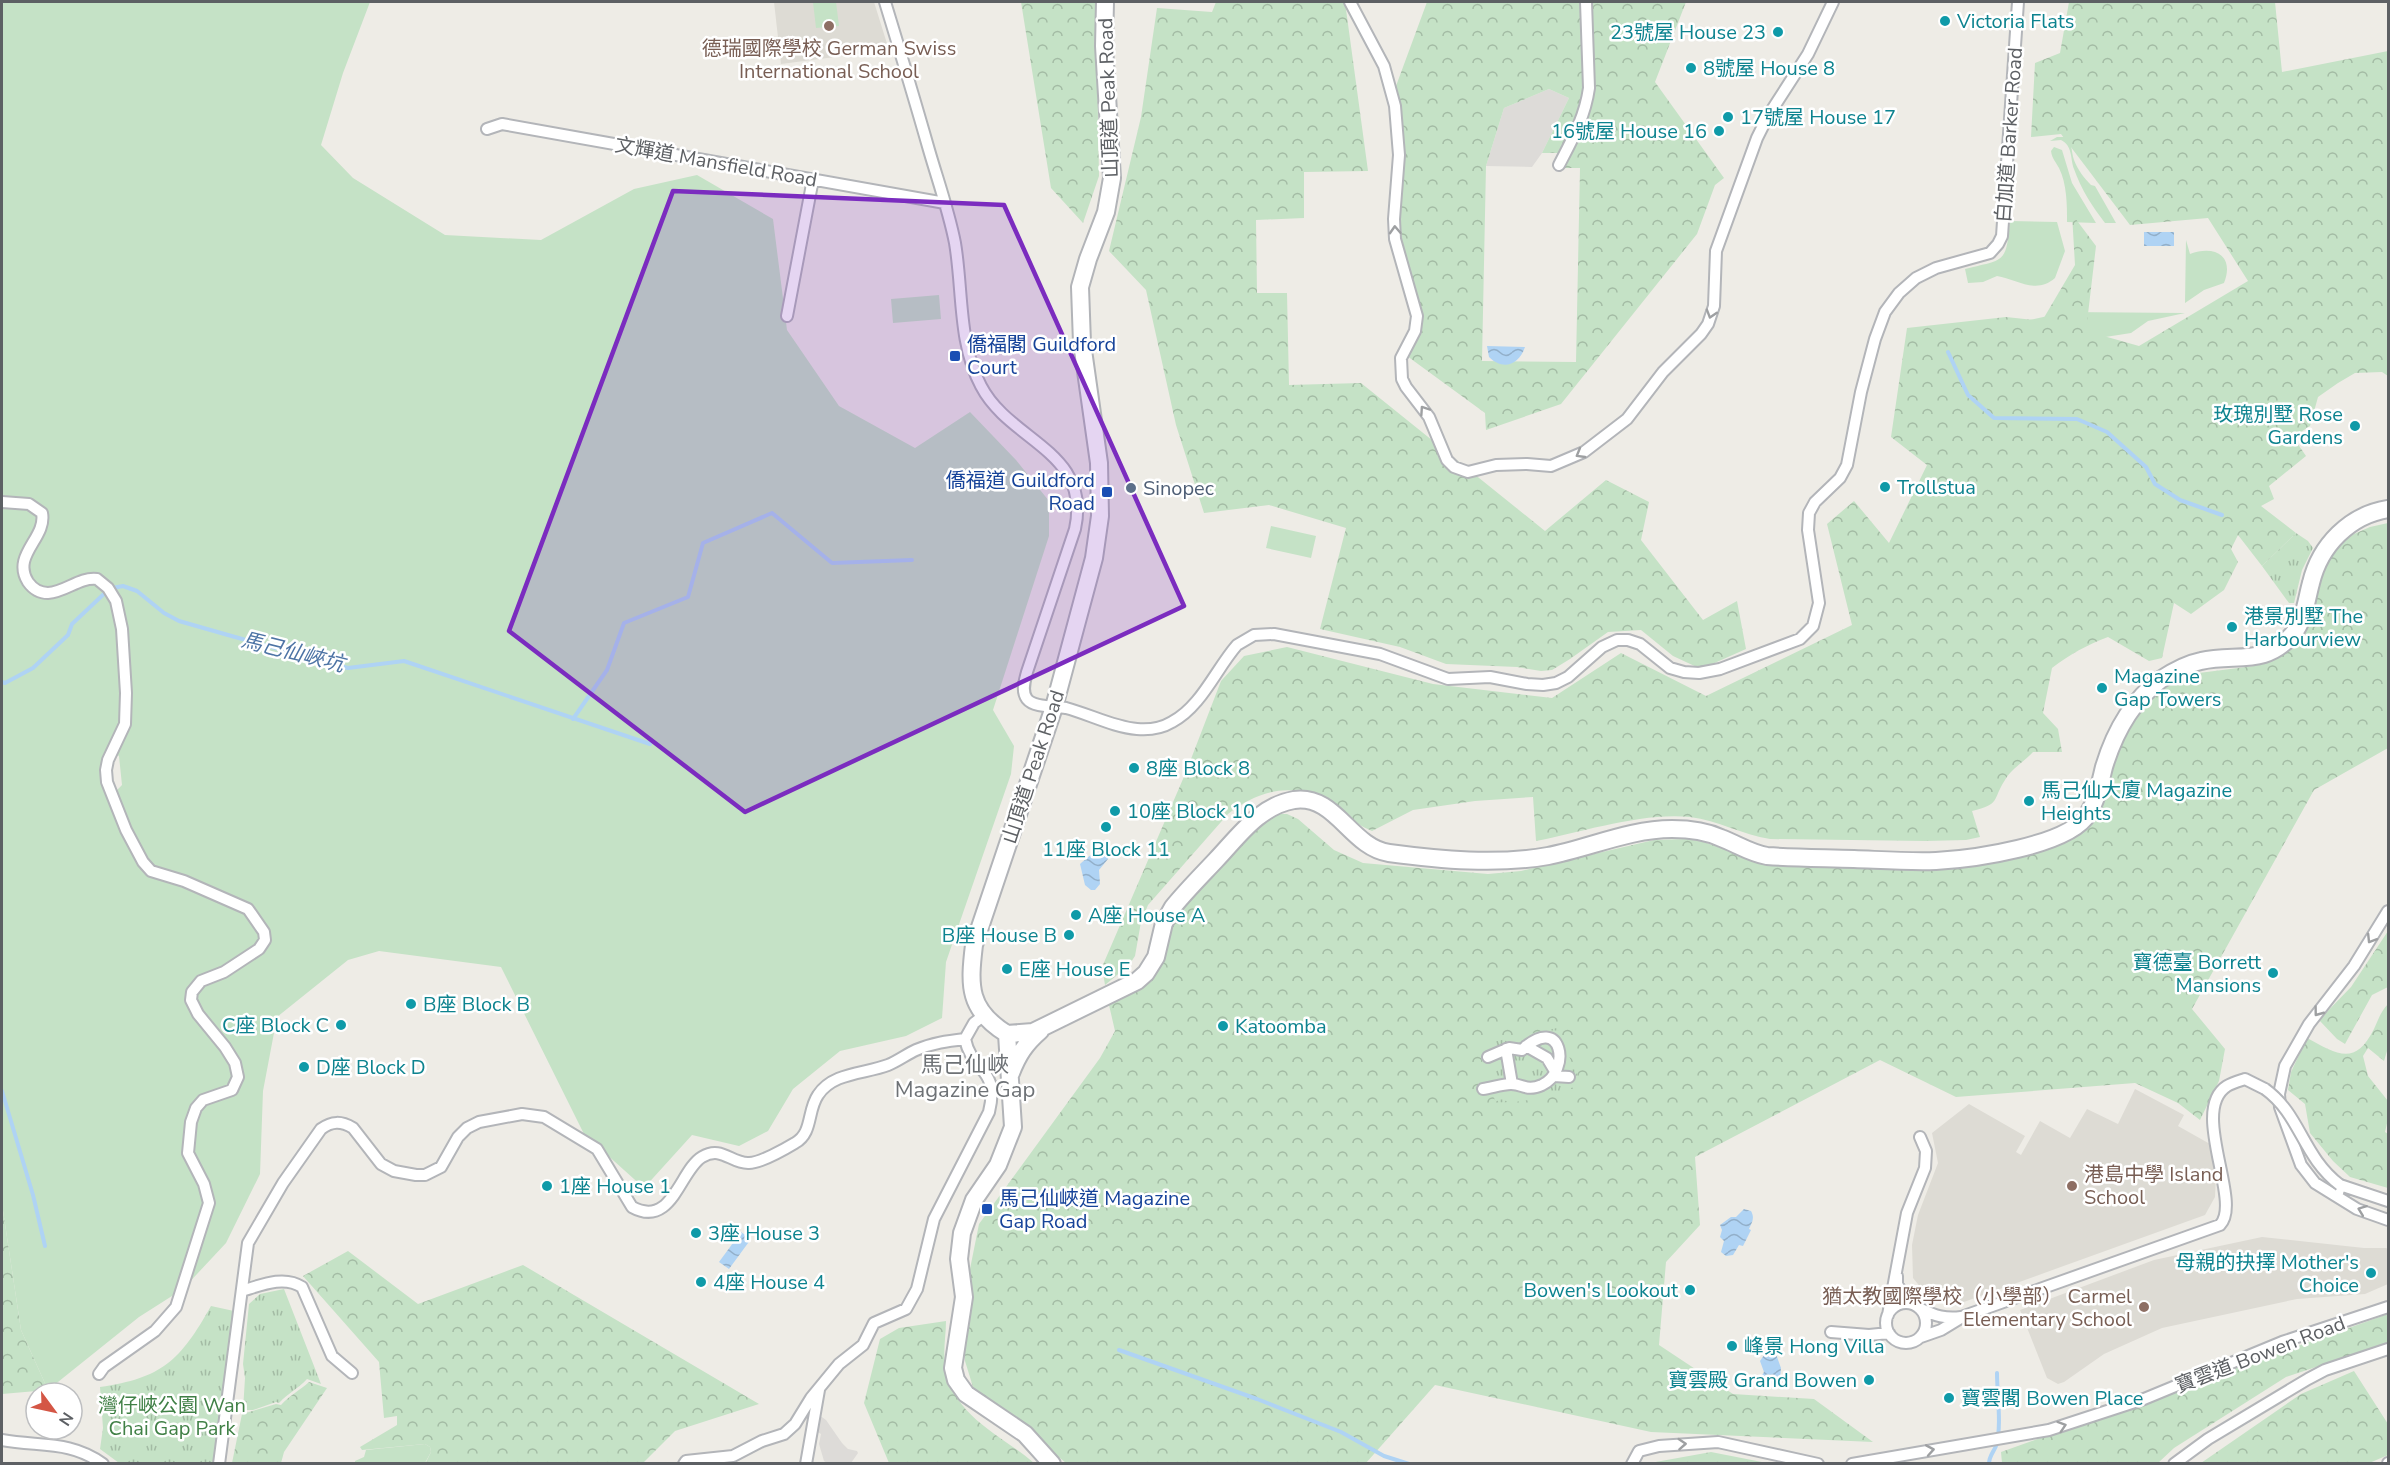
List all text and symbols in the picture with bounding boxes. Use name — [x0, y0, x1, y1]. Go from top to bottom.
place label: Victoria Flats — [1956, 8, 2074, 35]
marker: Victoria Flats — [1938, 14, 1952, 28]
street label: 山頂道 Peak Road — [1092, 17, 1125, 179]
marker: 德瑞國際學校 German Swiss International School — [822, 19, 836, 33]
place label: 23號屋 House 23 — [1610, 19, 1766, 46]
marker: 23號屋 House 23 — [1771, 25, 1785, 39]
place label: 德瑞國際學校 German Swiss International School — [702, 35, 956, 85]
street label: 白加道 Barker Road — [1990, 46, 2029, 224]
place label: 8號屋 House 8 — [1703, 55, 1835, 82]
marker: 8號屋 House 8 — [1684, 61, 1698, 75]
place label: 17號屋 House 17 — [1740, 104, 1896, 131]
marker: 17號屋 House 17 — [1721, 110, 1735, 124]
place label: 16號屋 House 16 — [1551, 118, 1707, 145]
marker: 16號屋 House 16 — [1712, 124, 1726, 138]
street label: 文輝道 Mansfield Road — [613, 131, 819, 194]
one-way arrow — [1388, 225, 1401, 234]
one-way arrow — [1706, 308, 1718, 319]
place label: 僑福閣 Guildford Court — [967, 331, 1116, 381]
marker: 僑福閣 Guildford Court — [948, 349, 962, 363]
place label: 玫瑰別墅 Rose Gardens — [2213, 401, 2343, 451]
one-way arrow — [1421, 406, 1432, 417]
marker: 玫瑰別墅 Rose Gardens — [2348, 419, 2362, 433]
one-way arrow — [1575, 447, 1586, 459]
place label: 僑福道 Guildford Road — [946, 467, 1095, 517]
place label: Trollstua — [1897, 474, 1976, 501]
place label: Sinopec — [1143, 475, 1214, 502]
marker: Trollstua — [1878, 480, 1892, 494]
marker: Sinopec — [1124, 481, 1138, 495]
marker: 僑福道 Guildford Road — [1100, 485, 1114, 499]
place label: 港景別墅 The Harbourview — [2244, 603, 2363, 653]
marker: 港景別墅 The Harbourview — [2225, 620, 2239, 634]
water label: 馬己仙峽坑 — [239, 626, 350, 679]
place label: Magazine Gap Towers — [2114, 663, 2221, 713]
marker: Magazine Gap Towers — [2095, 681, 2109, 695]
street label: 山頂道 Peak Road — [996, 687, 1071, 848]
place label: 8座 Block 8 — [1146, 755, 1250, 782]
marker: 8座 Block 8 — [1127, 761, 1141, 775]
place label: 馬己仙大廈 Magazine Heights — [2041, 777, 2232, 827]
marker: 馬己仙大廈 Magazine Heights — [2022, 794, 2036, 808]
place label: 10座 Block 10 — [1127, 798, 1255, 825]
marker: 10座 Block 10 — [1108, 804, 1122, 818]
marker: 11座 Block 11 — [1099, 820, 1113, 834]
place label: 11座 Block 11 — [1042, 836, 1170, 863]
place label: A座 House A — [1088, 902, 1206, 929]
marker: A座 House A — [1069, 908, 1083, 922]
place label: B座 House B — [942, 922, 1057, 949]
marker: B座 House B — [1062, 928, 1076, 942]
one-way arrow — [2367, 933, 2379, 943]
place label: 寶德臺 Borrett Mansions — [2133, 949, 2262, 999]
place label: E座 House E — [1019, 956, 1130, 983]
marker: E座 House E — [1000, 962, 1014, 976]
marker: 寶德臺 Borrett Mansions — [2266, 966, 2280, 980]
place label: B座 Block B — [423, 991, 530, 1018]
marker: B座 Block B — [404, 997, 418, 1011]
one-way arrow — [2314, 1006, 2325, 1017]
place label: C座 Block C — [222, 1012, 329, 1039]
place label: Katoomba — [1235, 1013, 1327, 1040]
marker: C座 Block C — [334, 1018, 348, 1032]
marker: Katoomba — [1216, 1019, 1230, 1033]
district label: 馬己仙峽 Magazine Gap — [895, 1050, 1035, 1105]
place label: D座 Block D — [316, 1054, 426, 1081]
marker: D座 Block D — [297, 1060, 311, 1074]
place label: 港島中學 Island School — [2084, 1161, 2223, 1211]
place label: 1座 House 1 — [559, 1173, 671, 1200]
marker: 1座 House 1 — [540, 1179, 554, 1193]
marker: 港島中學 Island School — [2065, 1179, 2079, 1193]
place label: 馬己仙峽道 Magazine Gap Road — [999, 1185, 1190, 1235]
marker: 馬己仙峽道 Magazine Gap Road — [980, 1202, 994, 1216]
one-way arrow — [2357, 1205, 2368, 1217]
place label: 3座 House 3 — [708, 1220, 820, 1247]
marker: 3座 House 3 — [689, 1226, 703, 1240]
place label: 母親的抉擇 Mother's Choice — [2176, 1249, 2359, 1299]
marker: 母親的抉擇 Mother's Choice — [2364, 1266, 2378, 1280]
place label: 4座 House 4 — [713, 1269, 825, 1296]
marker: 4座 House 4 — [694, 1275, 708, 1289]
place label: Bowen's Lookout — [1524, 1277, 1679, 1304]
marker: Bowen's Lookout — [1683, 1283, 1697, 1297]
place label: 猶太教國際學校（小學部） Carmel Elementary School — [1822, 1283, 2132, 1333]
marker: 猶太教國際學校（小學部） Carmel Elementary School — [2137, 1300, 2151, 1314]
street label: 寶雲道 Bowen Road — [2171, 1310, 2349, 1399]
place label: 峰景 Hong Villa — [1744, 1333, 1885, 1360]
marker: 峰景 Hong Villa — [1725, 1339, 1739, 1353]
place label: 寶雲殿 Grand Bowen — [1668, 1367, 1857, 1394]
marker: 寶雲殿 Grand Bowen — [1862, 1373, 1876, 1387]
north arrow — [24, 1381, 84, 1441]
place label: 寶雲閣 Bowen Place — [1961, 1385, 2143, 1412]
marker: 寶雲閣 Bowen Place — [1942, 1391, 1956, 1405]
park label: 灣仔峽公園 Wan Chai Gap Park — [98, 1392, 246, 1442]
text: N — [53, 1408, 78, 1430]
one-way arrow — [2056, 1421, 2067, 1433]
one-way arrow — [1678, 1438, 1687, 1451]
one-way arrow — [1925, 1445, 1935, 1457]

